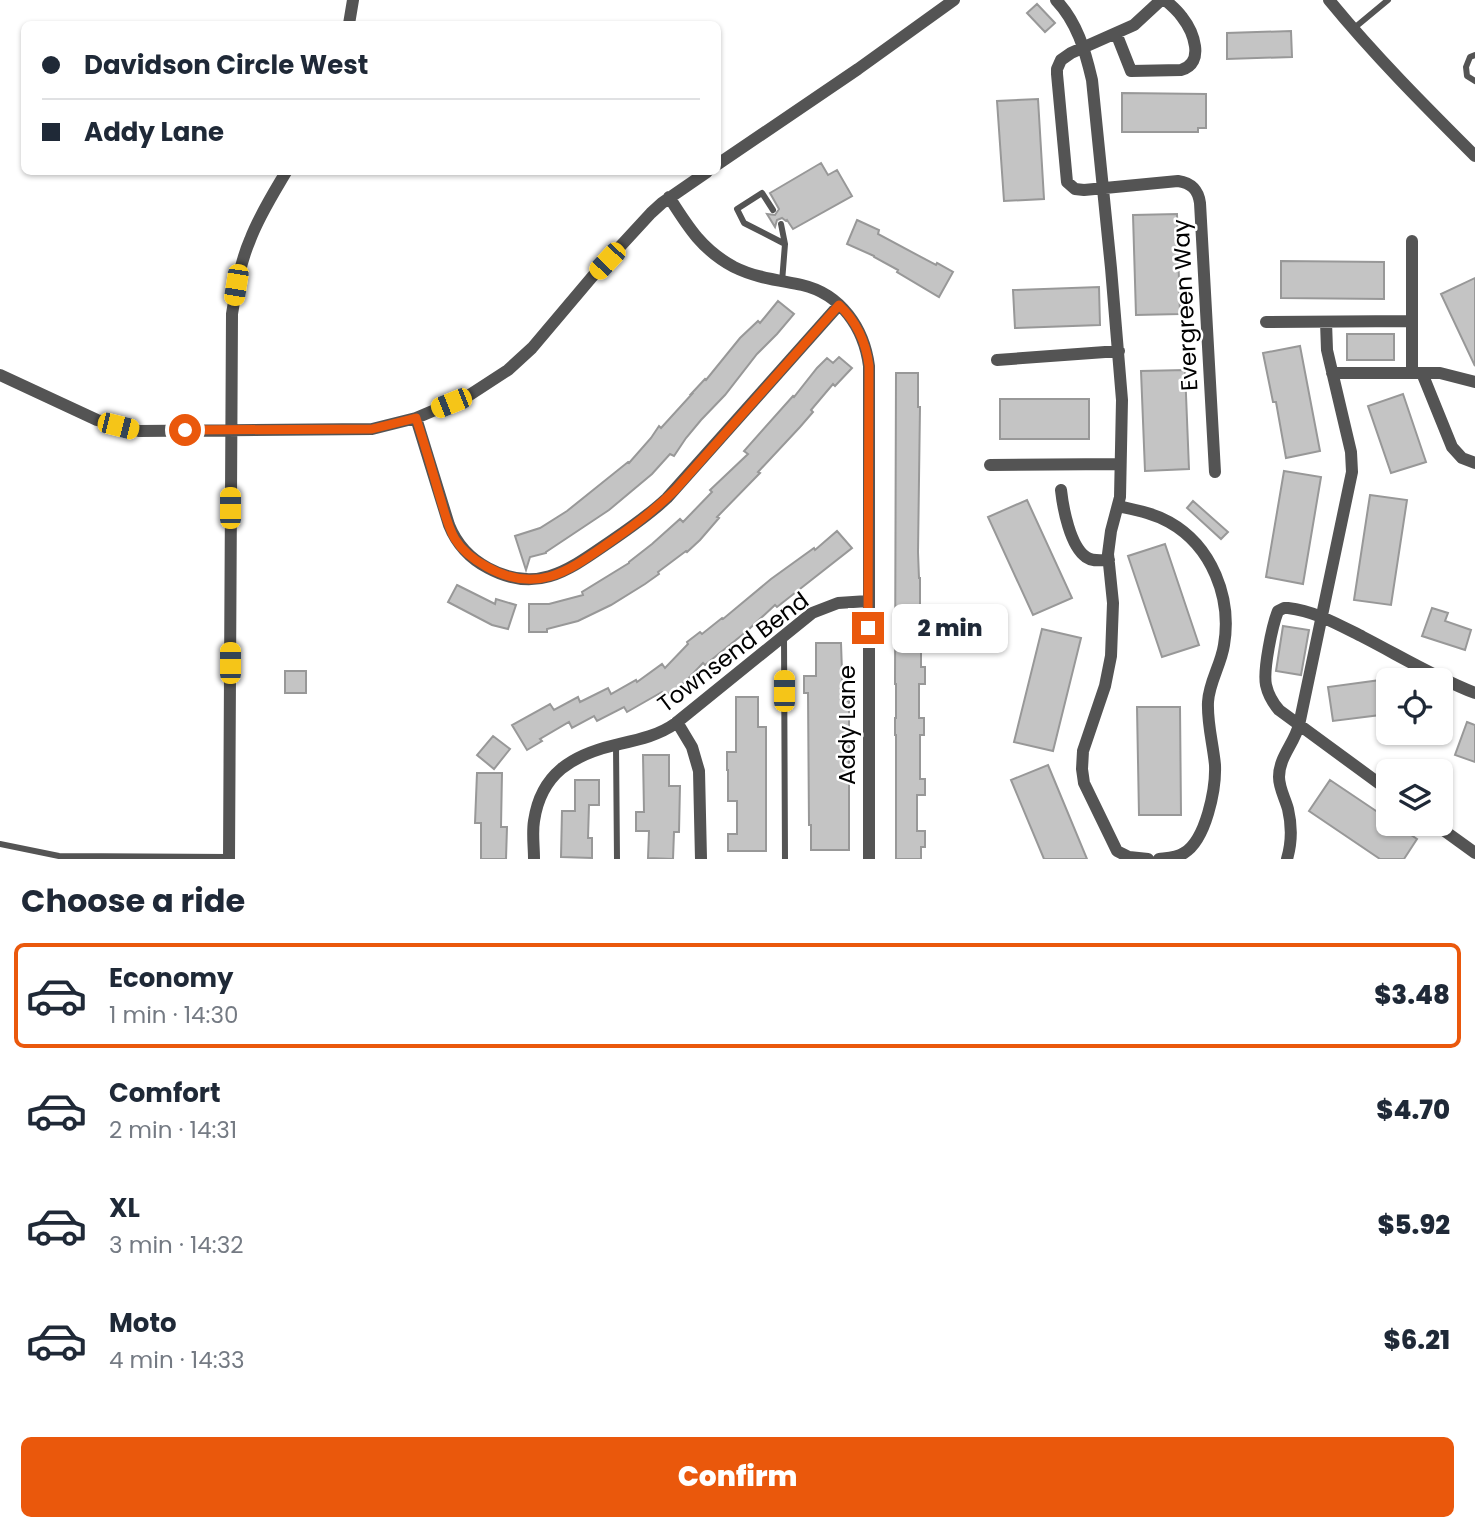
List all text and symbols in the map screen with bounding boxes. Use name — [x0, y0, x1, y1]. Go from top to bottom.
text: Davidson Circle West — [84, 47, 368, 83]
text: Addy Lane — [84, 114, 224, 150]
street label: Evergreen Way — [1165, 218, 1205, 392]
car — [585, 238, 630, 284]
car — [223, 263, 250, 307]
car — [428, 385, 475, 421]
car — [96, 411, 141, 441]
route start — [169, 414, 201, 446]
car — [220, 487, 241, 529]
street label: Townsend Bend — [651, 584, 815, 720]
callout: 2 min — [892, 604, 1008, 652]
route end — [852, 612, 884, 644]
text: 2 min — [918, 612, 982, 644]
car — [220, 642, 241, 684]
street label: Addy Lane — [831, 665, 863, 785]
map controls — [1376, 668, 1453, 836]
button: locate — [1376, 668, 1453, 745]
car — [774, 670, 795, 712]
button: layers — [1376, 759, 1453, 836]
text: Choose a ride — [21, 878, 245, 923]
text: Economy — [109, 960, 233, 996]
icon: car — [25, 964, 88, 1027]
text: $3.48 — [1374, 977, 1450, 1013]
text: 1 min · 14:30 — [109, 999, 238, 1031]
text: Comfort — [109, 1075, 221, 1111]
icon: car — [25, 1079, 88, 1142]
text: $4.70 — [1376, 1092, 1450, 1128]
text: 2 min · 14:31 — [109, 1114, 237, 1146]
text: XL — [109, 1190, 140, 1226]
icon: car — [25, 1194, 88, 1257]
text: $5.92 — [1377, 1207, 1450, 1243]
text: 3 min · 14:32 — [109, 1229, 243, 1261]
text: Moto — [109, 1305, 177, 1341]
icon: car — [25, 1309, 88, 1372]
text: $6.21 — [1384, 1322, 1450, 1358]
text: 4 min · 14:33 — [109, 1344, 245, 1376]
button: Confirm — [21, 1437, 1454, 1517]

